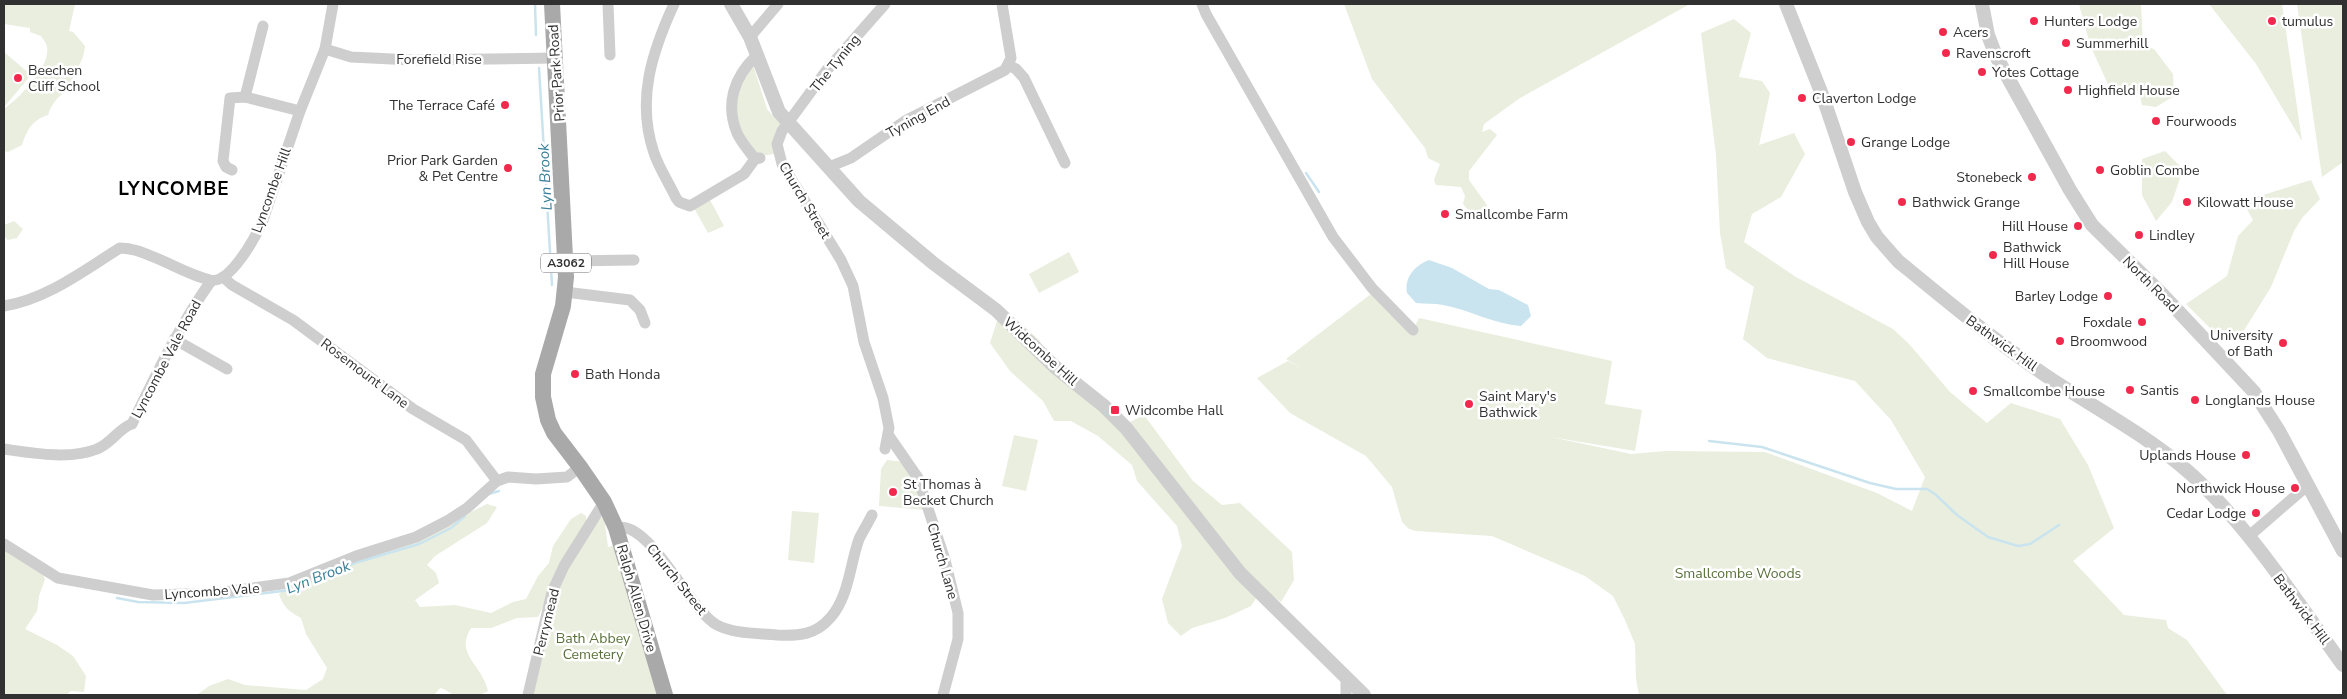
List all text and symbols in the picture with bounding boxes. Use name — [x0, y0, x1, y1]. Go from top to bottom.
place label: Hunters Lodge — [2044, 12, 2137, 31]
place label: tumulus — [2282, 12, 2334, 31]
marker: Hunters Lodge — [2028, 15, 2040, 27]
marker: tumulus — [2266, 15, 2278, 27]
place label: Acers — [1953, 23, 1989, 42]
street label: Prior Park Road — [544, 24, 569, 122]
marker: Acers — [1937, 26, 1949, 38]
street label: The Tyning — [806, 30, 865, 96]
place label: Summerhill — [2076, 34, 2149, 53]
marker: Summerhill — [2060, 37, 2072, 49]
place label: Ravenscroft — [1956, 44, 2030, 63]
marker: Ravenscroft — [1940, 47, 1952, 59]
street label: Forefield Rise — [396, 50, 482, 69]
place label: Beechen Cliff School — [28, 61, 101, 96]
place label: Yotes Cottage — [1991, 63, 2079, 82]
marker: Yotes Cottage — [1976, 66, 1988, 78]
marker: Beechen Cliff School — [12, 72, 24, 84]
place label: Highfield House — [2078, 81, 2180, 100]
marker: Highfield House — [2062, 84, 2074, 96]
place label: Claverton Lodge — [1812, 89, 1916, 108]
street label: Tyning End — [883, 92, 953, 143]
marker: Claverton Lodge — [1796, 92, 1808, 104]
place label: The Terrace Café — [389, 96, 495, 115]
marker: The Terrace Café — [499, 99, 511, 111]
place label: Fourwoods — [2166, 112, 2237, 131]
marker: Fourwoods — [2150, 115, 2162, 127]
place label: Grange Lodge — [1861, 133, 1950, 152]
marker: Grange Lodge — [1845, 136, 1857, 148]
water label: Lyn Brook — [533, 142, 557, 211]
street label: Lyncombe Hill — [247, 144, 296, 236]
place label: Prior Park Garden & Pet Centre — [387, 151, 498, 186]
street label: Church Street — [774, 158, 835, 242]
place label: Goblin Combe — [2110, 161, 2199, 180]
marker: Prior Park Garden & Pet Centre — [502, 162, 514, 174]
marker: Goblin Combe — [2094, 164, 2106, 176]
place label: Stonebeck — [1956, 168, 2023, 187]
marker: Stonebeck — [2026, 171, 2038, 183]
district label: LYNCOMBE — [118, 176, 230, 202]
place label: Bathwick Grange — [1912, 193, 2020, 212]
place label: Kilowatt House — [2197, 193, 2294, 212]
marker: Bathwick Grange — [1896, 196, 1908, 208]
marker: Kilowatt House — [2181, 196, 2193, 208]
place label: Smallcombe Farm — [1455, 205, 1568, 224]
marker: Smallcombe Farm — [1439, 208, 1451, 220]
place label: Hill House — [2002, 217, 2068, 236]
marker: Hill House — [2072, 220, 2084, 232]
place label: Lindley — [2149, 226, 2195, 245]
marker: Lindley — [2133, 229, 2145, 241]
place label: Bathwick Hill House — [2003, 238, 2069, 273]
marker: Bathwick Hill House — [1987, 249, 1999, 261]
street label: North Road — [2118, 252, 2183, 317]
road number: A3062 — [541, 254, 591, 272]
place label: Barley Lodge — [2015, 287, 2098, 306]
marker: Barley Lodge — [2102, 290, 2114, 302]
street label: Lyncombe Vale Road — [127, 297, 206, 422]
street label: Bathwick Hill — [1962, 311, 2042, 376]
street label: Widcombe Hill — [999, 313, 1083, 391]
place label: Foxdale — [2083, 313, 2132, 332]
marker: Foxdale — [2136, 316, 2148, 328]
place label: University of Bath — [2210, 326, 2274, 361]
place label: Broomwood — [2070, 332, 2147, 351]
street label: Rosemount Lane — [317, 334, 413, 413]
marker: Broomwood — [2054, 335, 2066, 347]
marker: University of Bath — [2277, 337, 2289, 349]
place label: Bath Honda — [585, 365, 660, 384]
marker: Bath Honda — [569, 368, 581, 380]
place label: Santis — [2140, 381, 2179, 400]
place label: Smallcombe House — [1983, 382, 2105, 401]
marker: Santis — [2124, 384, 2136, 396]
marker: Smallcombe House — [1967, 385, 1979, 397]
place label: Saint Mary's Bathwick — [1479, 387, 1557, 422]
place label: Longlands House — [2205, 391, 2315, 410]
marker: Longlands House — [2189, 394, 2201, 406]
marker: Saint Mary's Bathwick — [1463, 398, 1475, 410]
place label: Widcombe Hall — [1125, 401, 1224, 420]
marker: Widcombe Hall — [1109, 404, 1121, 416]
place label: Uplands House — [2139, 446, 2236, 465]
marker: Uplands House — [2240, 449, 2252, 461]
place label: St Thomas à Becket Church — [903, 475, 994, 510]
place label: Northwick House — [2176, 479, 2285, 498]
marker: Northwick House — [2289, 482, 2301, 494]
marker: St Thomas à Becket Church — [887, 486, 899, 498]
place label: Cedar Lodge — [2166, 504, 2246, 523]
marker: Cedar Lodge — [2250, 507, 2262, 519]
street label: Church Lane — [923, 521, 962, 602]
street label: Church Street — [642, 540, 711, 619]
street label: Ralph Allen Drive — [612, 542, 661, 654]
water label: Lyn Brook — [283, 555, 353, 598]
park label: Smallcombe Woods — [1675, 564, 1802, 583]
street label: Bathwick Hill — [2269, 570, 2335, 649]
street label: Lyncombe Vale — [164, 579, 260, 604]
street label: Perrymead — [529, 587, 564, 658]
park label: Bath Abbey Cemetery — [556, 629, 631, 664]

